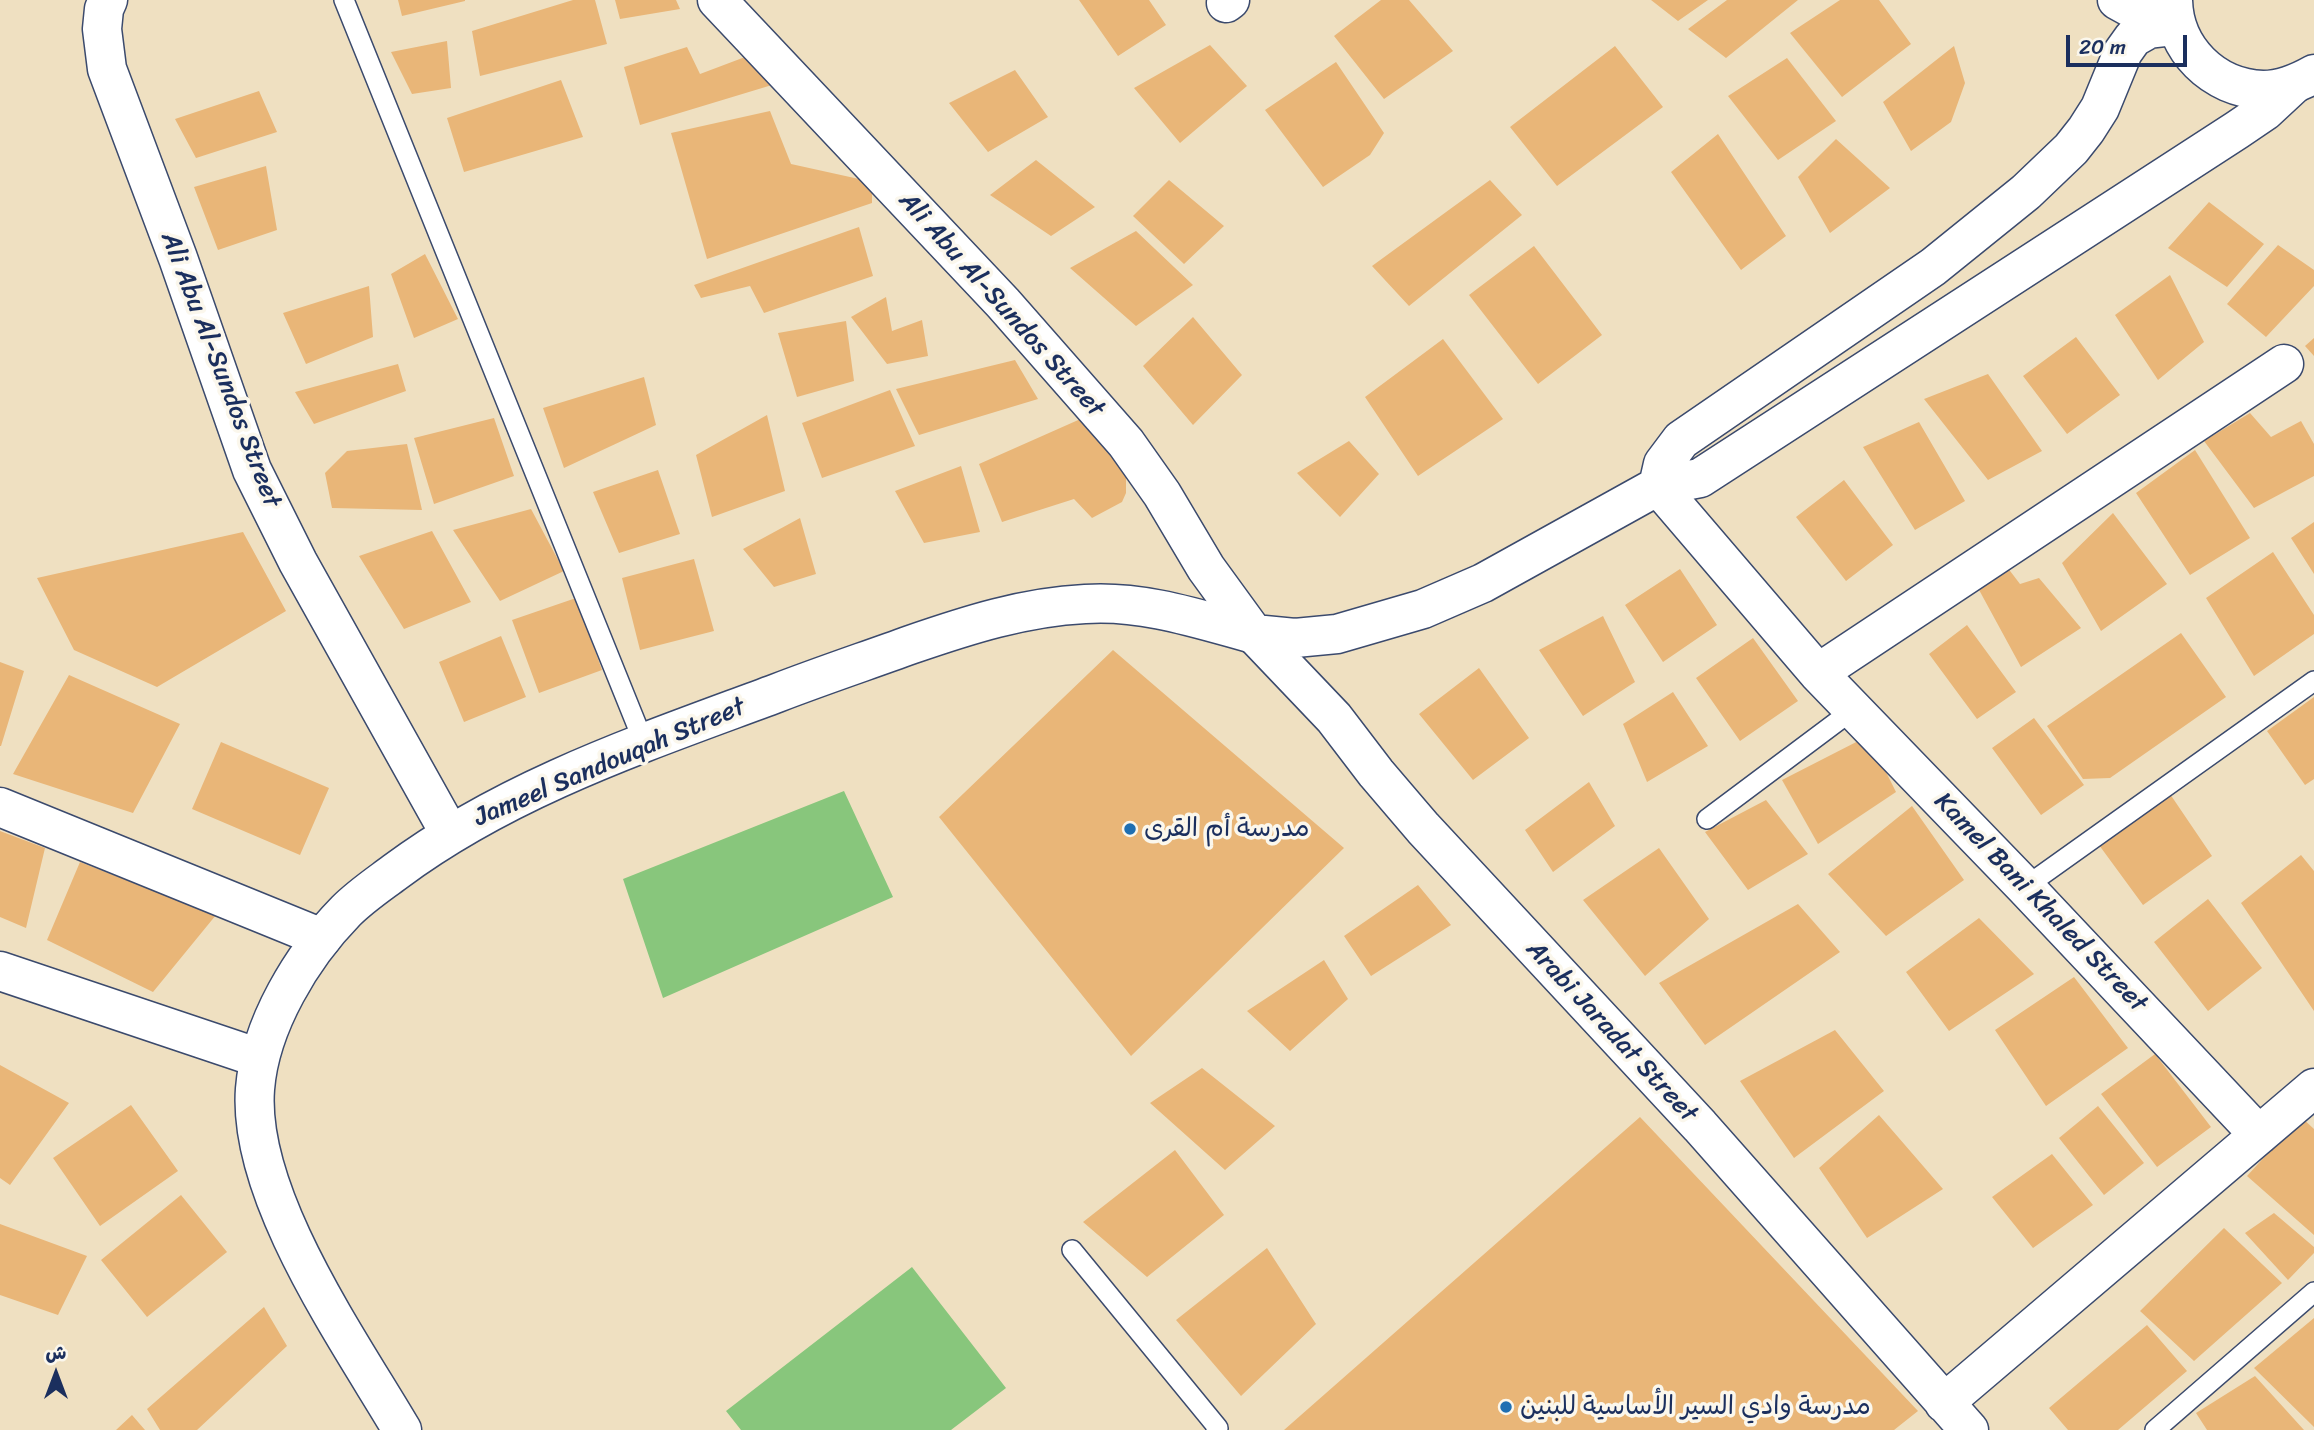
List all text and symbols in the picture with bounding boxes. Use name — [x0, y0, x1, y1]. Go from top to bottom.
scale bar — [2069, 21, 2190, 65]
text: 20 m — [2079, 28, 2126, 66]
street label: Ali Abu Al-Sundos Street — [892, 186, 1110, 424]
street label: Ali Abu Al-Sundos Street — [153, 228, 287, 512]
street label: Jameel Sandouqah Street — [470, 692, 750, 834]
street label: Kamel Bani Khaled Street — [1927, 787, 2153, 1019]
place label: مدرسة أم القرى — [1144, 813, 1309, 845]
marker: مدرسة أم القرى — [1122, 821, 1138, 837]
street label: Arabi Jaradat Street — [1519, 935, 1703, 1129]
text: ش — [46, 1336, 66, 1369]
north arrow — [21, 1339, 91, 1409]
place label: مدرسة وادي السير الأساسية للبنين — [1520, 1391, 1871, 1423]
marker: مدرسة وادي السير الأساسية للبنين — [1498, 1399, 1514, 1415]

